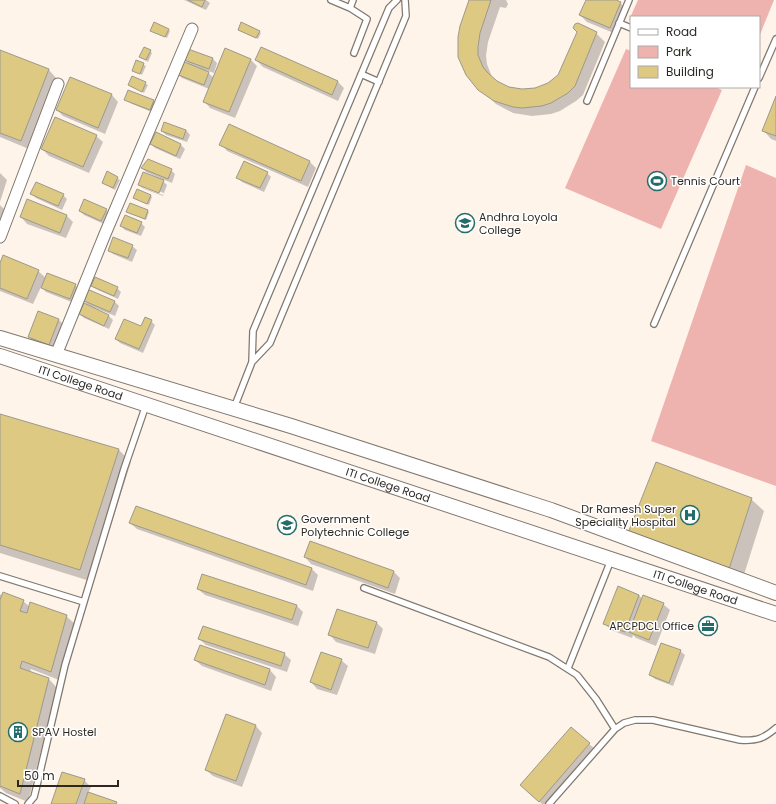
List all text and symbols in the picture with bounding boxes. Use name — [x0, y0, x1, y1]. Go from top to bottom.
legend — [630, 16, 760, 88]
text: Road — [666, 23, 697, 40]
text: Park — [666, 43, 693, 60]
text: Building — [666, 63, 714, 80]
sports icon: Tennis Court — [646, 170, 668, 192]
place label: Tennis Court — [671, 173, 740, 189]
place label: Andhra Loyola College — [479, 209, 558, 238]
school or university icon: Andhra Loyola College — [454, 212, 476, 234]
street label: ITI College Road — [36, 361, 125, 404]
street label: ITI College Road — [344, 464, 432, 507]
place label: Dr Ramesh Super Speciality Hospital — [575, 501, 676, 530]
hospital icon: Dr Ramesh Super Speciality Hospital — [679, 504, 701, 526]
place label: Government Polytechnic College — [301, 511, 409, 540]
school or university icon: Government Polytechnic College — [276, 514, 298, 536]
street label: ITI College Road — [651, 566, 740, 609]
office icon: APCPDCL Office — [697, 615, 719, 637]
place label: APCPDCL Office — [609, 618, 694, 634]
building icon: SPAV Hostel — [7, 721, 29, 743]
place label: SPAV Hostel — [32, 724, 97, 740]
scale bar — [18, 762, 118, 788]
text: 50 m — [24, 767, 55, 784]

